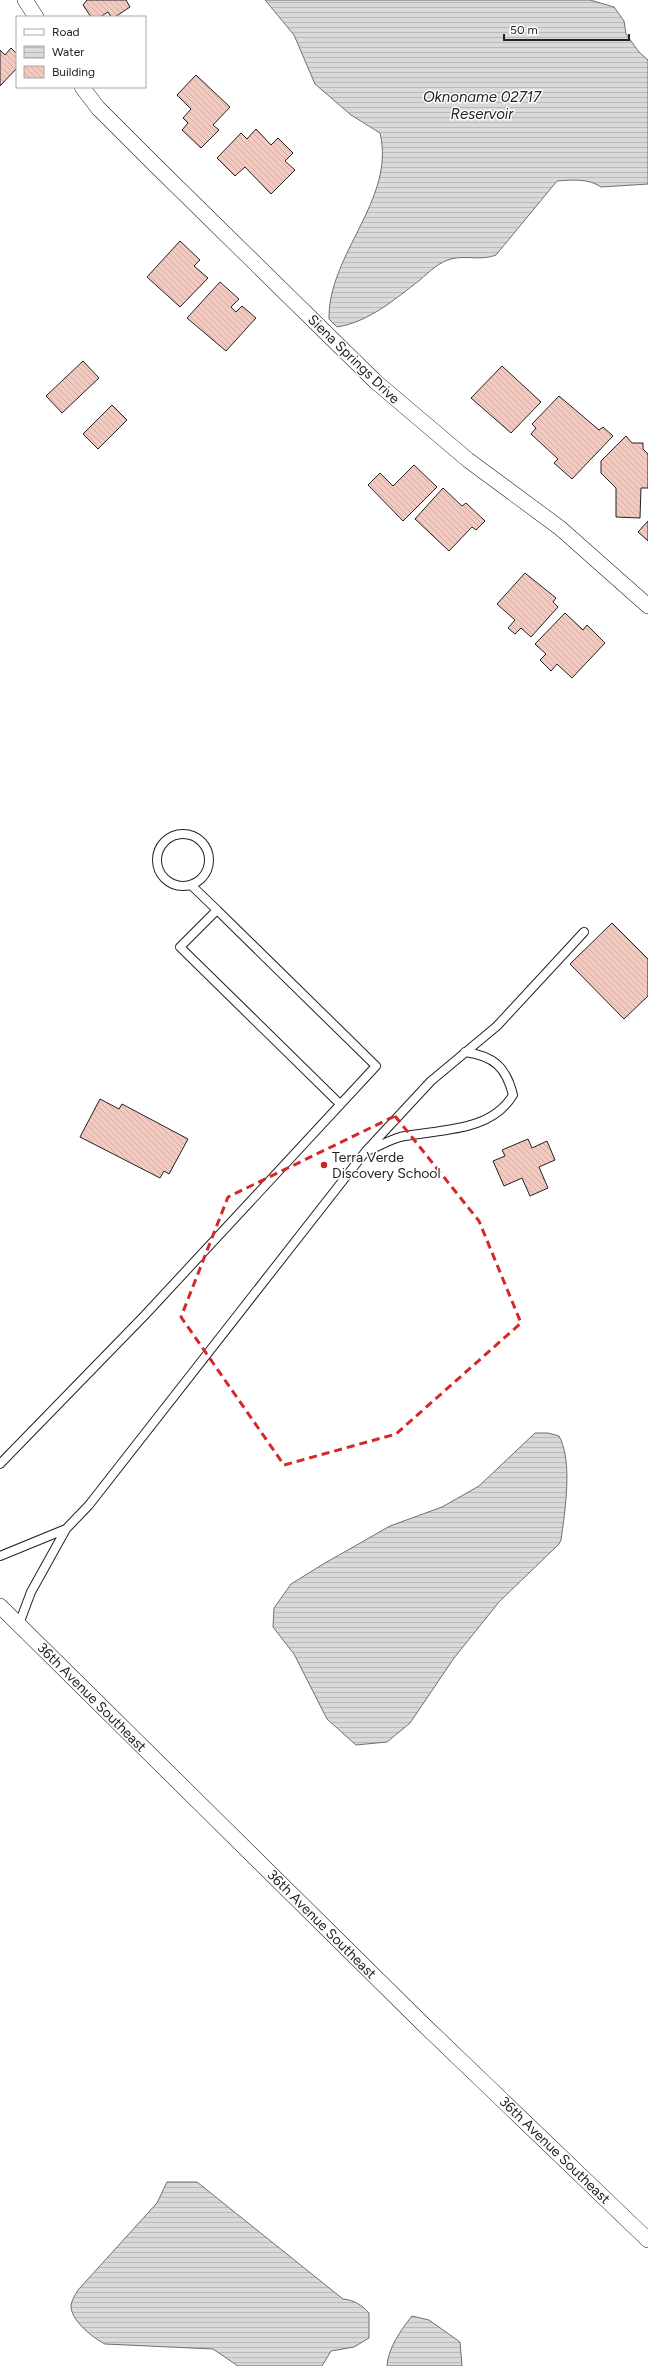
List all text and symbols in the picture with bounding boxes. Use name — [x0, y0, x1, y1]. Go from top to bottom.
legend — [16, 16, 146, 88]
scale bar — [504, 16, 629, 42]
text: 50 m — [510, 23, 538, 37]
text: Road — [52, 25, 80, 39]
text: Water — [52, 45, 84, 59]
text: Building — [52, 65, 95, 79]
water label: Oknoname 02717 Reservoir — [423, 88, 542, 123]
street label: Siena Springs Drive — [304, 311, 403, 408]
place label: Terra Verde Discovery School — [332, 1149, 441, 1182]
marker: Terra Verde Discovery School — [319, 1160, 329, 1170]
street label: 36th Avenue Southeast — [34, 1639, 150, 1755]
street label: 36th Avenue Southeast — [264, 1866, 380, 1982]
street label: 36th Avenue Southeast — [496, 2093, 613, 2208]

